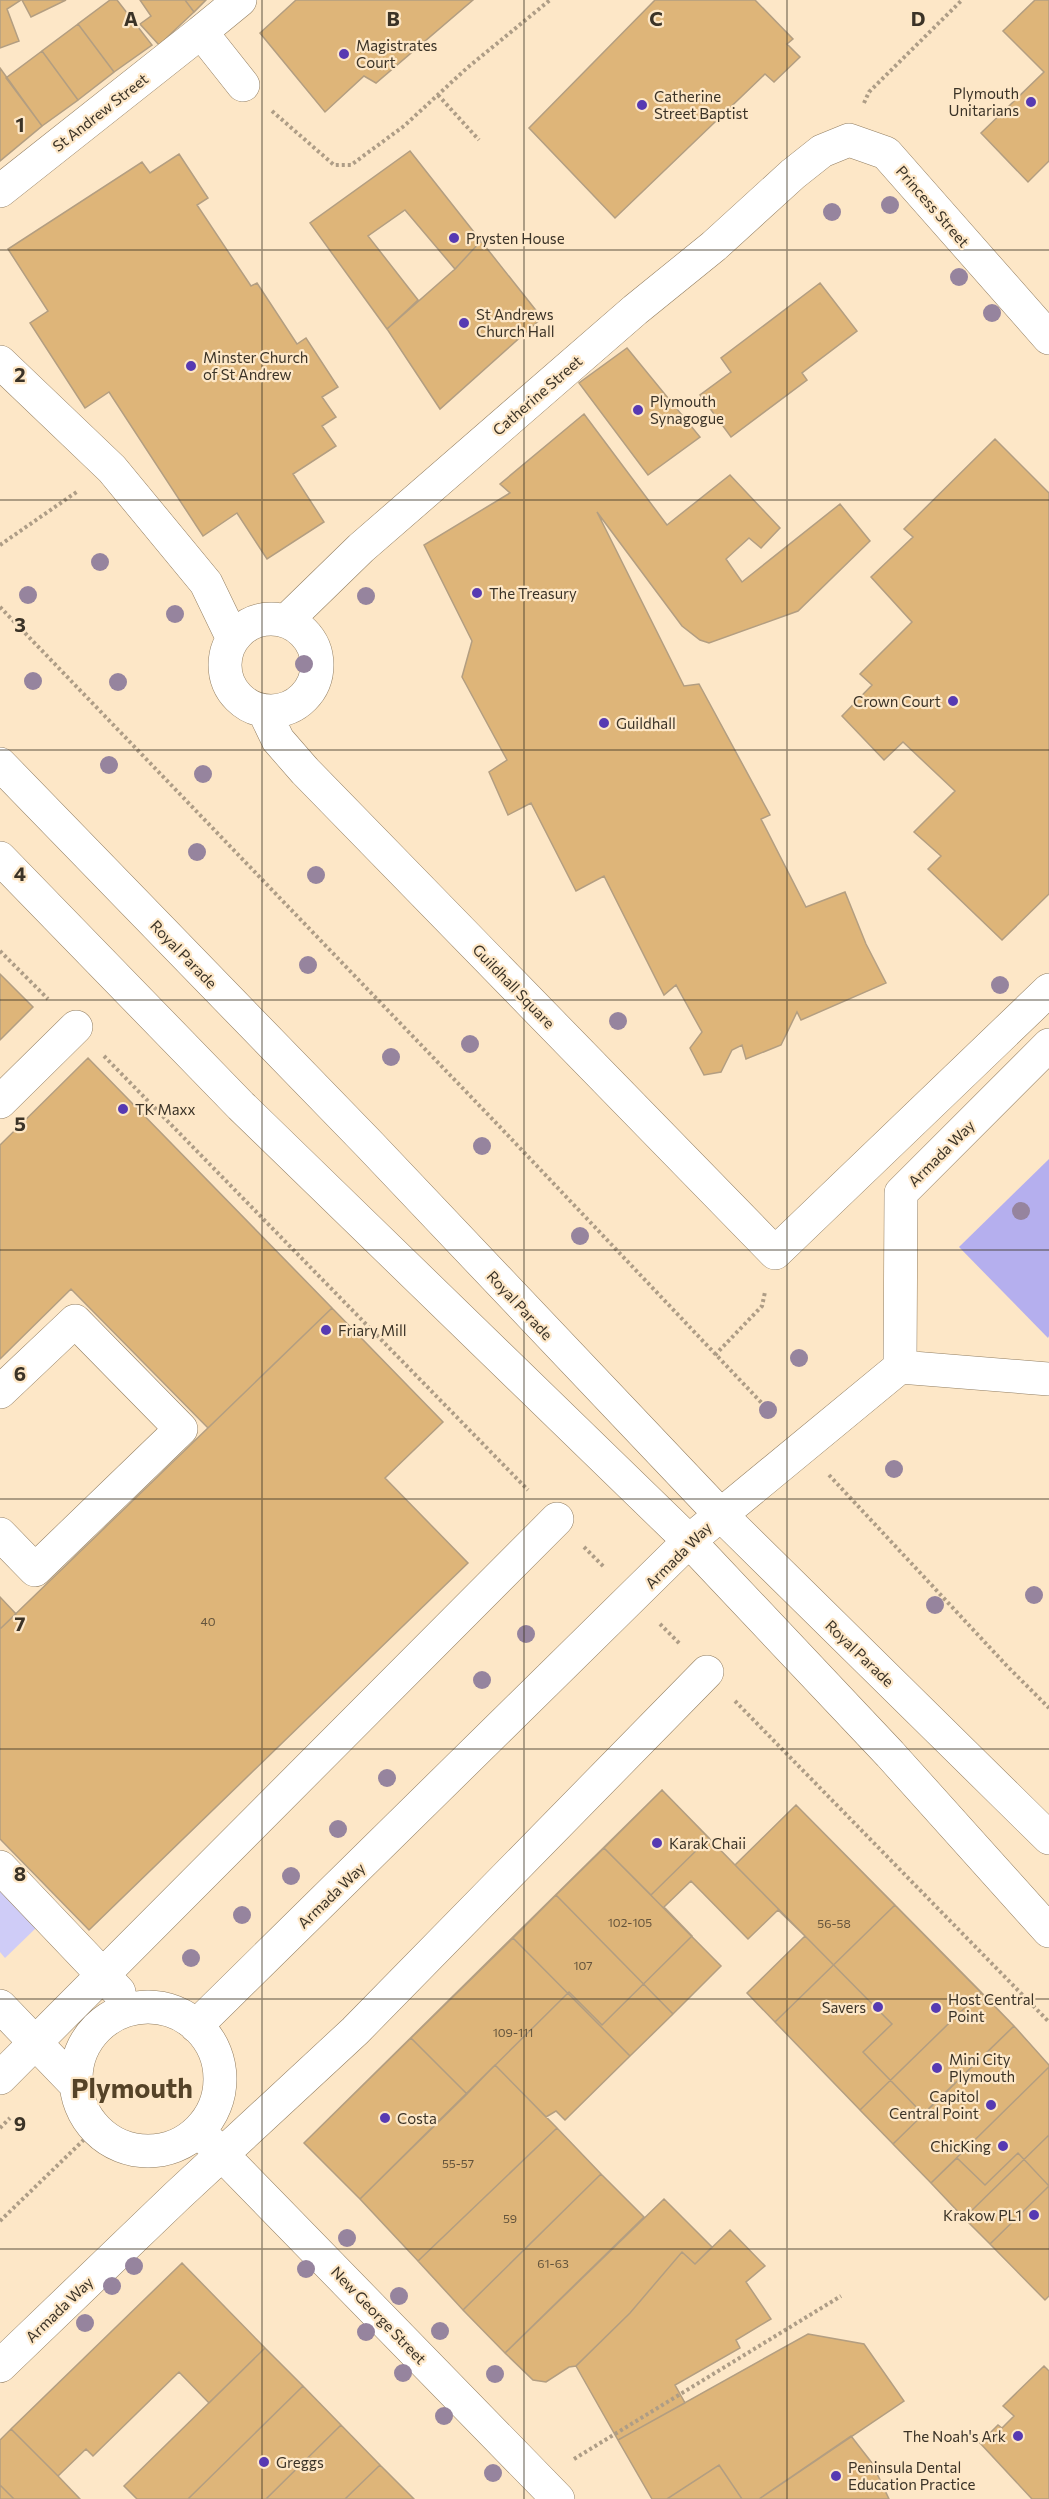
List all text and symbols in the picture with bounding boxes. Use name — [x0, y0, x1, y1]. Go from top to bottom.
text: A — [124, 6, 138, 30]
text: B — [386, 6, 400, 30]
text: C — [649, 6, 663, 30]
text: D — [911, 6, 925, 30]
place label: Magistrates Court — [356, 36, 438, 71]
marker: Magistrates Court — [337, 47, 351, 61]
street label: St Andrew Street — [49, 69, 151, 155]
place label: Plymouth Unitarians — [948, 84, 1019, 119]
place label: Catherine Street Baptist — [654, 87, 749, 122]
marker: Plymouth Unitarians — [1024, 95, 1038, 109]
marker: Catherine Street Baptist — [635, 98, 649, 112]
text: 1 — [15, 112, 25, 136]
street label: Princess Street — [893, 162, 973, 250]
place label: Prysten House — [466, 229, 565, 247]
marker: Prysten House — [447, 231, 461, 245]
place label: St Andrews Church Hall — [476, 305, 555, 340]
marker: St Andrews Church Hall — [457, 316, 471, 330]
place label: Minster Church of St Andrew — [203, 348, 308, 383]
street label: Catherine Street — [489, 351, 585, 439]
marker: Minster Church of St Andrew — [184, 359, 198, 373]
text: 2 — [14, 362, 26, 386]
place label: Plymouth Synagogue — [650, 392, 724, 427]
marker: Plymouth Synagogue — [631, 403, 645, 417]
place label: The Treasury — [489, 584, 577, 602]
marker: The Treasury — [470, 586, 484, 600]
text: 3 — [14, 612, 26, 636]
place label: Crown Court — [853, 692, 941, 710]
marker: Crown Court — [946, 694, 960, 708]
place label: Guildhall — [616, 714, 676, 732]
marker: Guildhall — [597, 716, 611, 730]
text: 4 — [14, 861, 26, 885]
street label: Royal Parade — [147, 916, 221, 992]
street label: Guildhall Square — [469, 940, 559, 1032]
place label: TK Maxx — [135, 1100, 196, 1118]
marker: TK Maxx — [116, 1102, 130, 1116]
text: 5 — [14, 1111, 26, 1135]
street label: Armada Way — [904, 1116, 978, 1190]
street label: Royal Parade — [483, 1267, 557, 1343]
place label: Friary Mill — [338, 1321, 407, 1339]
marker: Friary Mill — [319, 1323, 333, 1337]
text: 6 — [14, 1361, 26, 1385]
street label: Armada Way — [641, 1518, 715, 1592]
text: 7 — [15, 1611, 26, 1635]
house number: 40 — [200, 1614, 216, 1628]
street label: Royal Parade — [822, 1616, 898, 1690]
place label: Karak Chaii — [669, 1834, 746, 1852]
marker: Karak Chaii — [650, 1836, 664, 1850]
street label: Armada Way — [294, 1858, 369, 1932]
text: 8 — [14, 1861, 26, 1885]
house number: 102-105 — [608, 1915, 652, 1929]
house number: 56-58 — [817, 1916, 851, 1930]
house number: 107 — [573, 1958, 593, 1972]
place label: Host Central Point — [948, 1990, 1034, 2025]
place label: Savers — [822, 1998, 866, 2016]
marker: Savers — [871, 2000, 885, 2014]
marker: Host Central Point — [929, 2001, 943, 2015]
house number: 109-111 — [493, 2025, 533, 2039]
place label: Mini City Plymouth — [949, 2050, 1015, 2085]
marker: Mini City Plymouth — [930, 2061, 944, 2075]
district label: Plymouth — [71, 2071, 193, 2104]
place label: Capitol Central Point — [889, 2087, 979, 2122]
marker: Capitol Central Point — [984, 2098, 998, 2112]
place label: Costa — [397, 2109, 437, 2127]
text: 9 — [14, 2111, 26, 2135]
marker: Costa — [378, 2111, 392, 2125]
place label: ChicKing — [930, 2137, 991, 2155]
marker: ChicKing — [996, 2139, 1010, 2153]
house number: 55-57 — [442, 2156, 474, 2170]
place label: Krakow PL1 — [943, 2206, 1022, 2224]
marker: Krakow PL1 — [1027, 2208, 1041, 2222]
house number: 59 — [503, 2211, 517, 2225]
house number: 61-63 — [537, 2256, 569, 2270]
street label: New George Street — [328, 2262, 430, 2368]
street label: Armada Way — [22, 2272, 97, 2346]
place label: The Noah's Ark — [903, 2427, 1006, 2445]
marker: The Noah's Ark — [1011, 2429, 1025, 2443]
place label: Greggs — [276, 2453, 324, 2471]
marker: Greggs — [257, 2455, 271, 2469]
place label: Peninsula Dental Education Practice — [848, 2458, 976, 2493]
marker: Peninsula Dental Education Practice — [829, 2469, 843, 2483]

